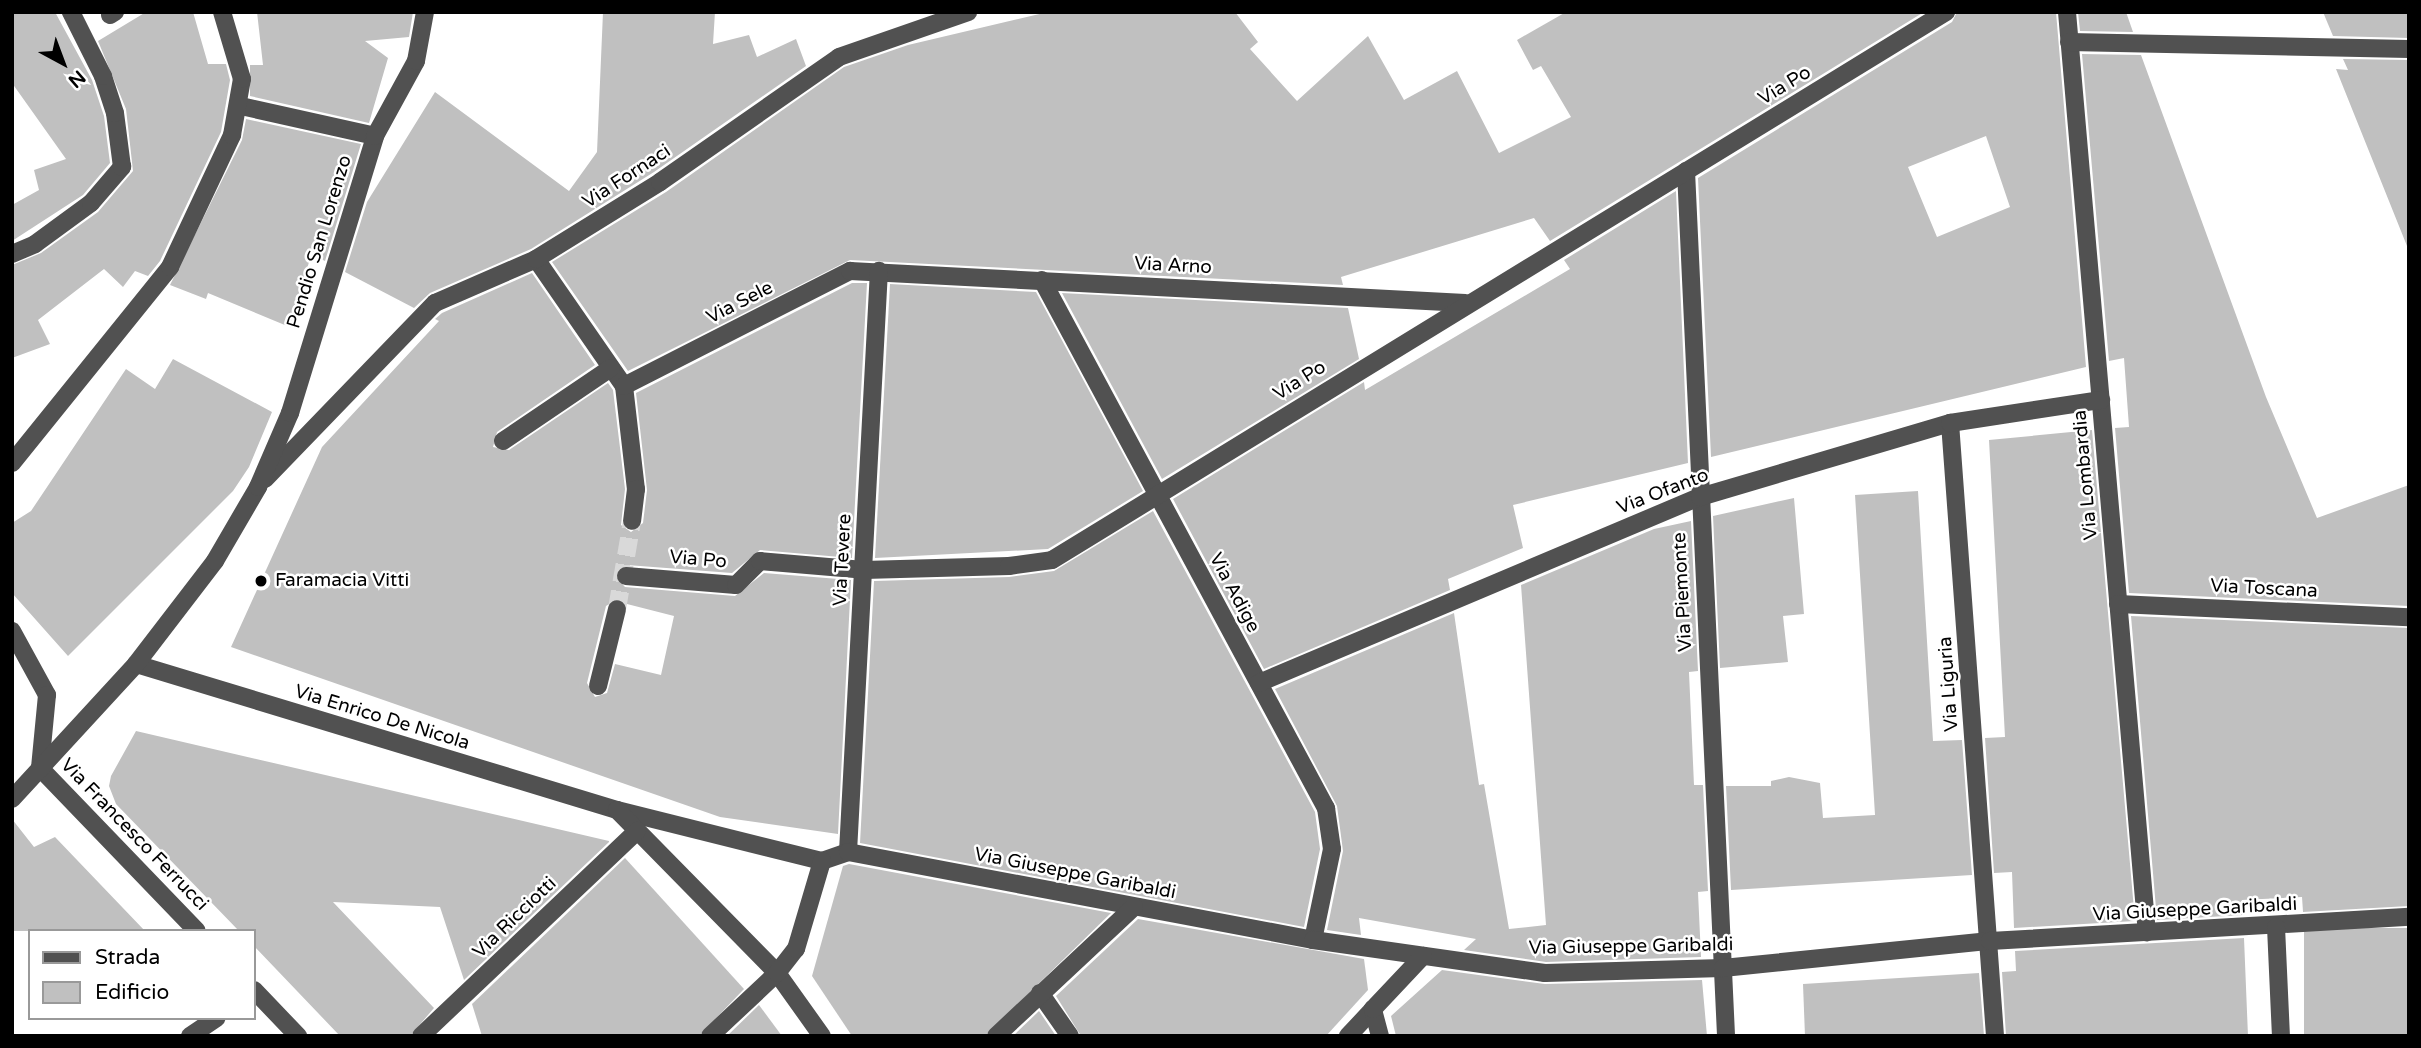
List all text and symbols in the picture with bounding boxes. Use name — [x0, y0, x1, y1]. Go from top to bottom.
north arrow — [28, 28, 98, 98]
street label: Via Po — [1755, 61, 1815, 111]
text: N — [64, 66, 90, 92]
street label: Via Fornaci — [579, 140, 675, 214]
street label: Pendio San Lorenzo — [283, 153, 357, 331]
street label: Via Arno — [1134, 253, 1212, 279]
street label: Via Sele — [703, 277, 777, 329]
street label: Via Po — [1270, 356, 1330, 406]
street label: Via Lombardia — [2069, 409, 2103, 541]
street label: Via Ofanto — [1614, 464, 1712, 520]
street label: Via Tevere — [829, 513, 857, 607]
street label: Via Piemonte — [1668, 532, 1698, 652]
street label: Via Po — [668, 546, 728, 574]
street label: Via Adige — [1204, 549, 1264, 637]
place label: Faramacia Vitti — [275, 570, 409, 592]
marker: Faramacia Vitti — [253, 573, 269, 589]
street label: Via Toscana — [2210, 575, 2318, 603]
street label: Via Liguria — [1934, 636, 1964, 732]
street label: Via Enrico De Nicola — [292, 681, 472, 755]
street label: Via Francesco Ferrucci — [55, 754, 213, 916]
street label: Via Giuseppe Garibaldi — [972, 843, 1178, 905]
street label: Via Ricciotti — [469, 873, 561, 963]
street label: Via Giuseppe Garibaldi — [2092, 893, 2298, 927]
legend — [28, 929, 256, 1020]
street label: Via Giuseppe Garibaldi — [1528, 934, 1734, 960]
text: Strada — [95, 945, 160, 970]
text: Edificio — [95, 980, 169, 1005]

